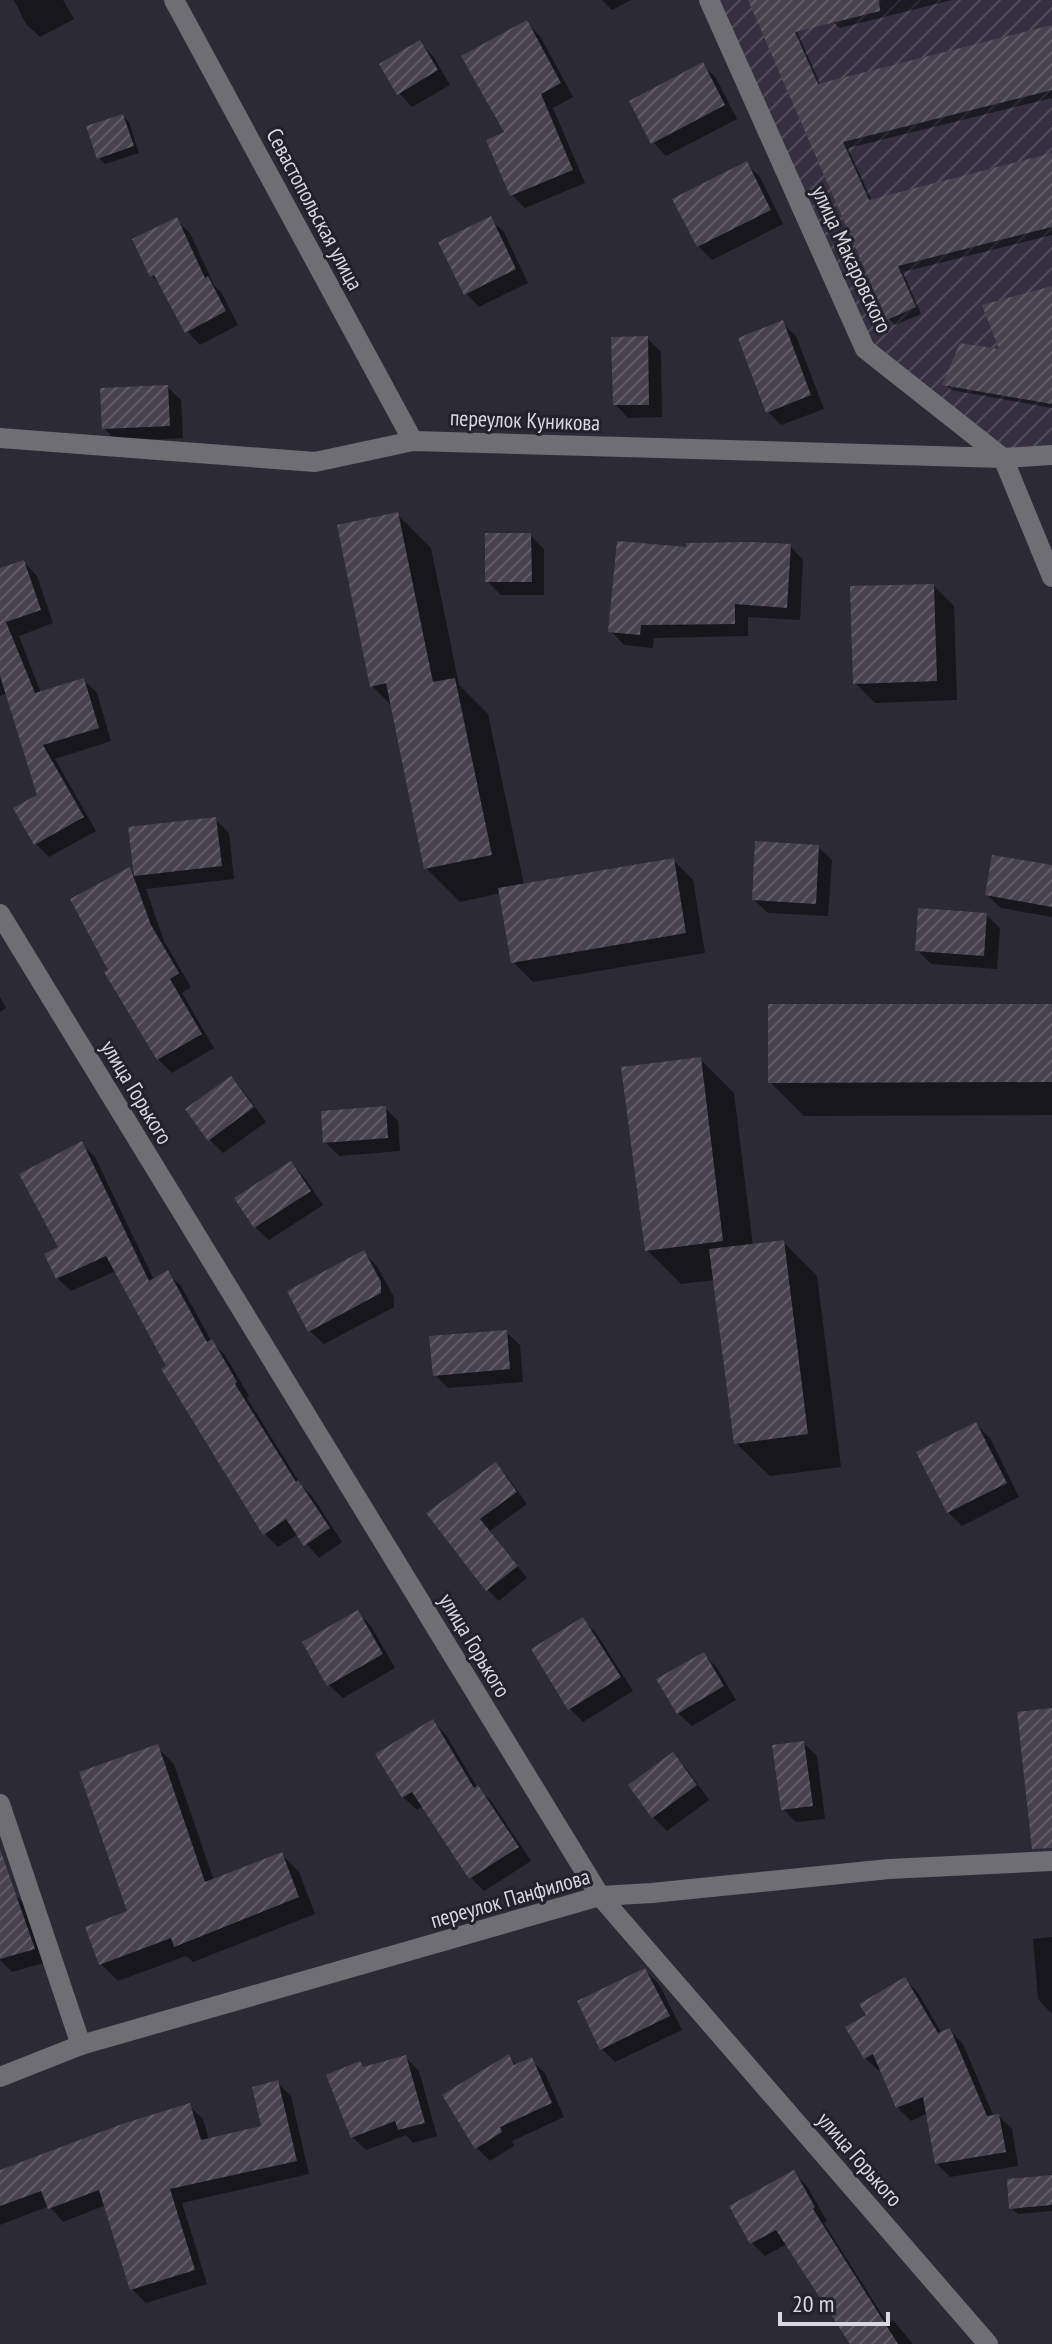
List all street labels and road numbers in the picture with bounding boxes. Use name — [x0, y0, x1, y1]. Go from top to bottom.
street label: Севастопольская улица — [261, 123, 369, 295]
street label: улица Макаровского — [806, 181, 898, 337]
street label: переулок Куникова — [449, 403, 601, 437]
street label: улица Горького — [95, 1035, 179, 1149]
street label: улица Горького — [433, 1588, 517, 1702]
street label: переулок Панфилова — [427, 1862, 593, 1934]
street label: улица Горького — [811, 2106, 909, 2212]

